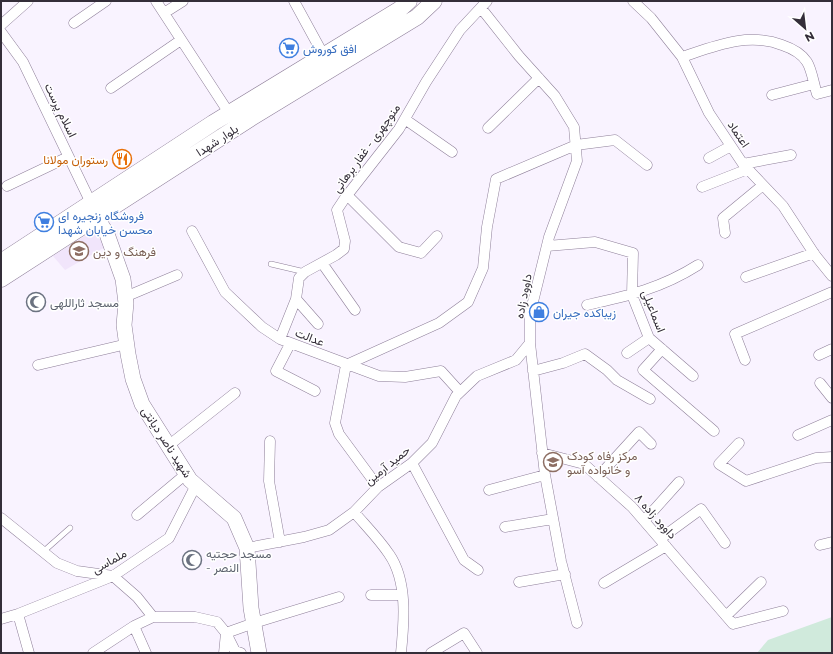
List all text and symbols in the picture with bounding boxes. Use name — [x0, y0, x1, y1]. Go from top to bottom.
north arrow — [785, 8, 825, 48]
text: N — [802, 29, 817, 45]
supermarket icon: افق کوروش — [278, 37, 300, 59]
place label: افق کوروش — [303, 41, 357, 57]
street label: اسلام پرست — [41, 81, 81, 140]
street label: منوچهری - غفار برهانی — [329, 101, 404, 196]
street label: اعتماد — [725, 118, 753, 150]
street label: بلوار شهدا — [193, 121, 241, 160]
restaurant icon: رستوران مولانا — [111, 148, 133, 170]
place label: رستوران مولانا — [43, 152, 108, 168]
place label: فروشگاه زنجیره ای محسن خیابان شهدا — [58, 208, 153, 238]
supermarket icon: فروشگاه زنجیره ای محسن خیابان شهدا — [33, 211, 55, 233]
school or university icon: فرهنگ و دین — [68, 240, 90, 262]
place label: فرهنگ و دین — [93, 244, 156, 260]
street label: داوود زاده — [511, 272, 536, 320]
street label: اسماعیلی — [638, 288, 669, 335]
mosque icon: مسجد ثاراللهی — [25, 291, 47, 313]
place label: مسجد ثاراللهی — [50, 295, 119, 311]
shop icon: زیباکده جیران — [528, 301, 550, 323]
place label: زیباکده جیران — [553, 305, 616, 321]
street label: عدالت — [293, 325, 327, 349]
street label: شهید ناصر دیانتی — [138, 404, 196, 481]
street label: حمید آرمین — [361, 442, 414, 489]
place label: مرکز رفاه کودک و خانواده آسو — [567, 448, 637, 478]
school or university icon: مرکز رفاه کودک و خانواده آسو — [542, 451, 564, 473]
street label: داوود زاده ۸ — [631, 490, 680, 543]
street label: ملماسی — [89, 545, 129, 578]
place label: مسجد حجتیه - النصر — [206, 546, 271, 576]
mosque icon: مسجد حجتیه - النصر — [181, 549, 203, 571]

